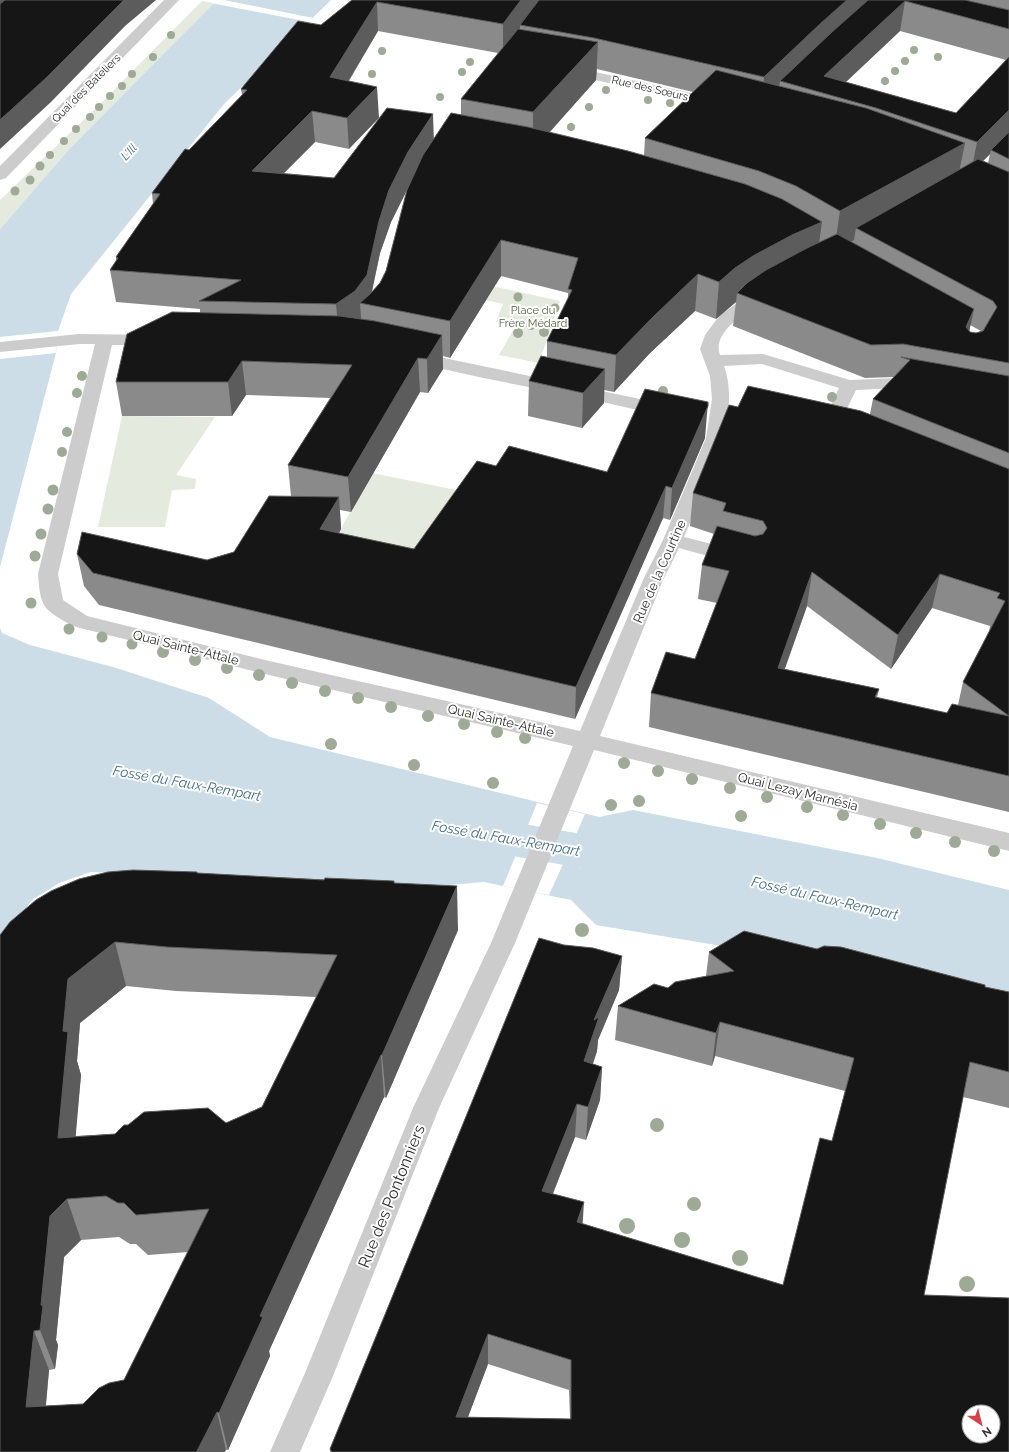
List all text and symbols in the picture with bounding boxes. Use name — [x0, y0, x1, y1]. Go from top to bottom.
street label: Quai des Bateliers — [49, 51, 123, 125]
street label: Rue des Sœurs — [610, 73, 689, 104]
water label: L'Ill — [118, 141, 140, 163]
park label: Place du Frère Médard — [499, 304, 567, 330]
street label: Rue de la Courtine — [630, 517, 689, 625]
street label: Quai Sainte-Attale — [131, 627, 241, 668]
street label: Quai Sainte-Attale — [446, 701, 556, 740]
water label: Fossé du Faux-Rempart — [112, 762, 263, 804]
street label: Quai Lezay Marnésia — [736, 769, 860, 814]
water label: Fossé du Faux-Rempart — [431, 817, 582, 859]
water label: Fossé du Faux-Rempart — [750, 873, 900, 923]
street label: Rue des Pontonniers — [354, 1122, 429, 1271]
north arrow — [961, 1404, 1001, 1444]
text: N — [979, 1424, 994, 1440]

